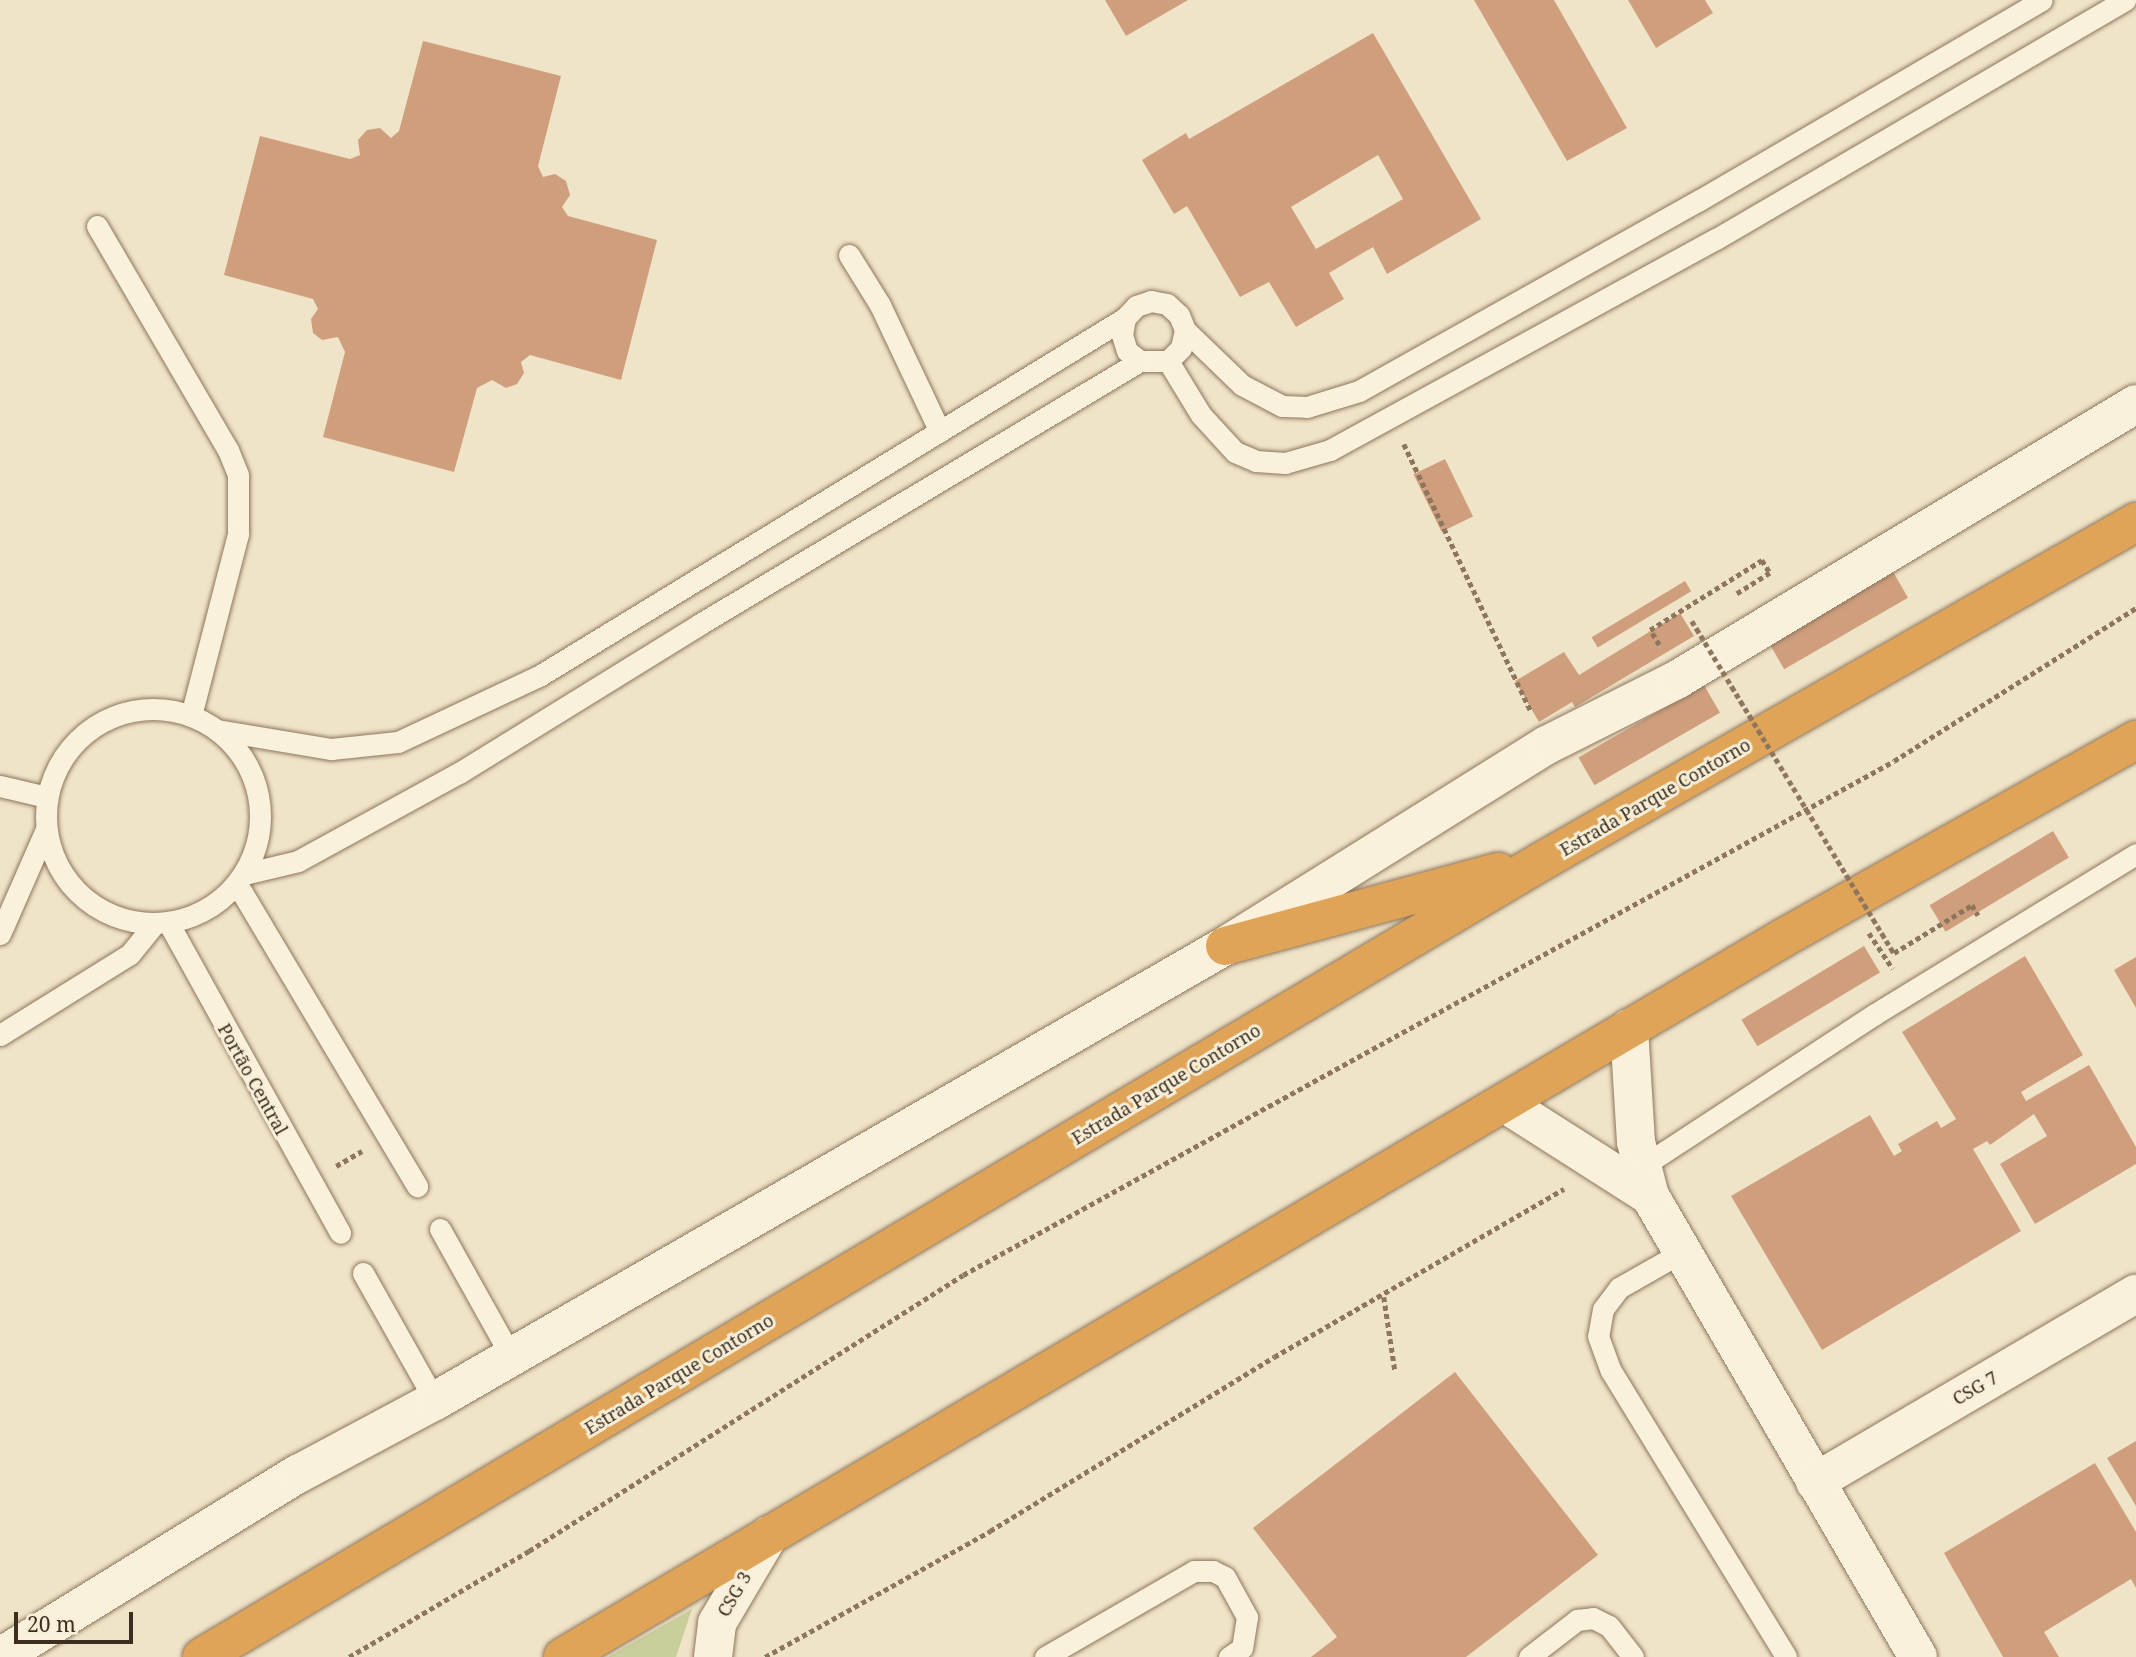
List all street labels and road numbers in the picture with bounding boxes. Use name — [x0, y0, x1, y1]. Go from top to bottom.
street label: Estrada Parque Contorno — [1556, 734, 1754, 860]
street label: Estrada Parque Contorno — [1068, 1019, 1264, 1149]
street label: Portão Central — [214, 1020, 292, 1138]
street label: Estrada Parque Contorno — [581, 1309, 777, 1439]
street label: CSG 7 — [1949, 1367, 2001, 1409]
street label: CSG 3 — [713, 1568, 755, 1620]

